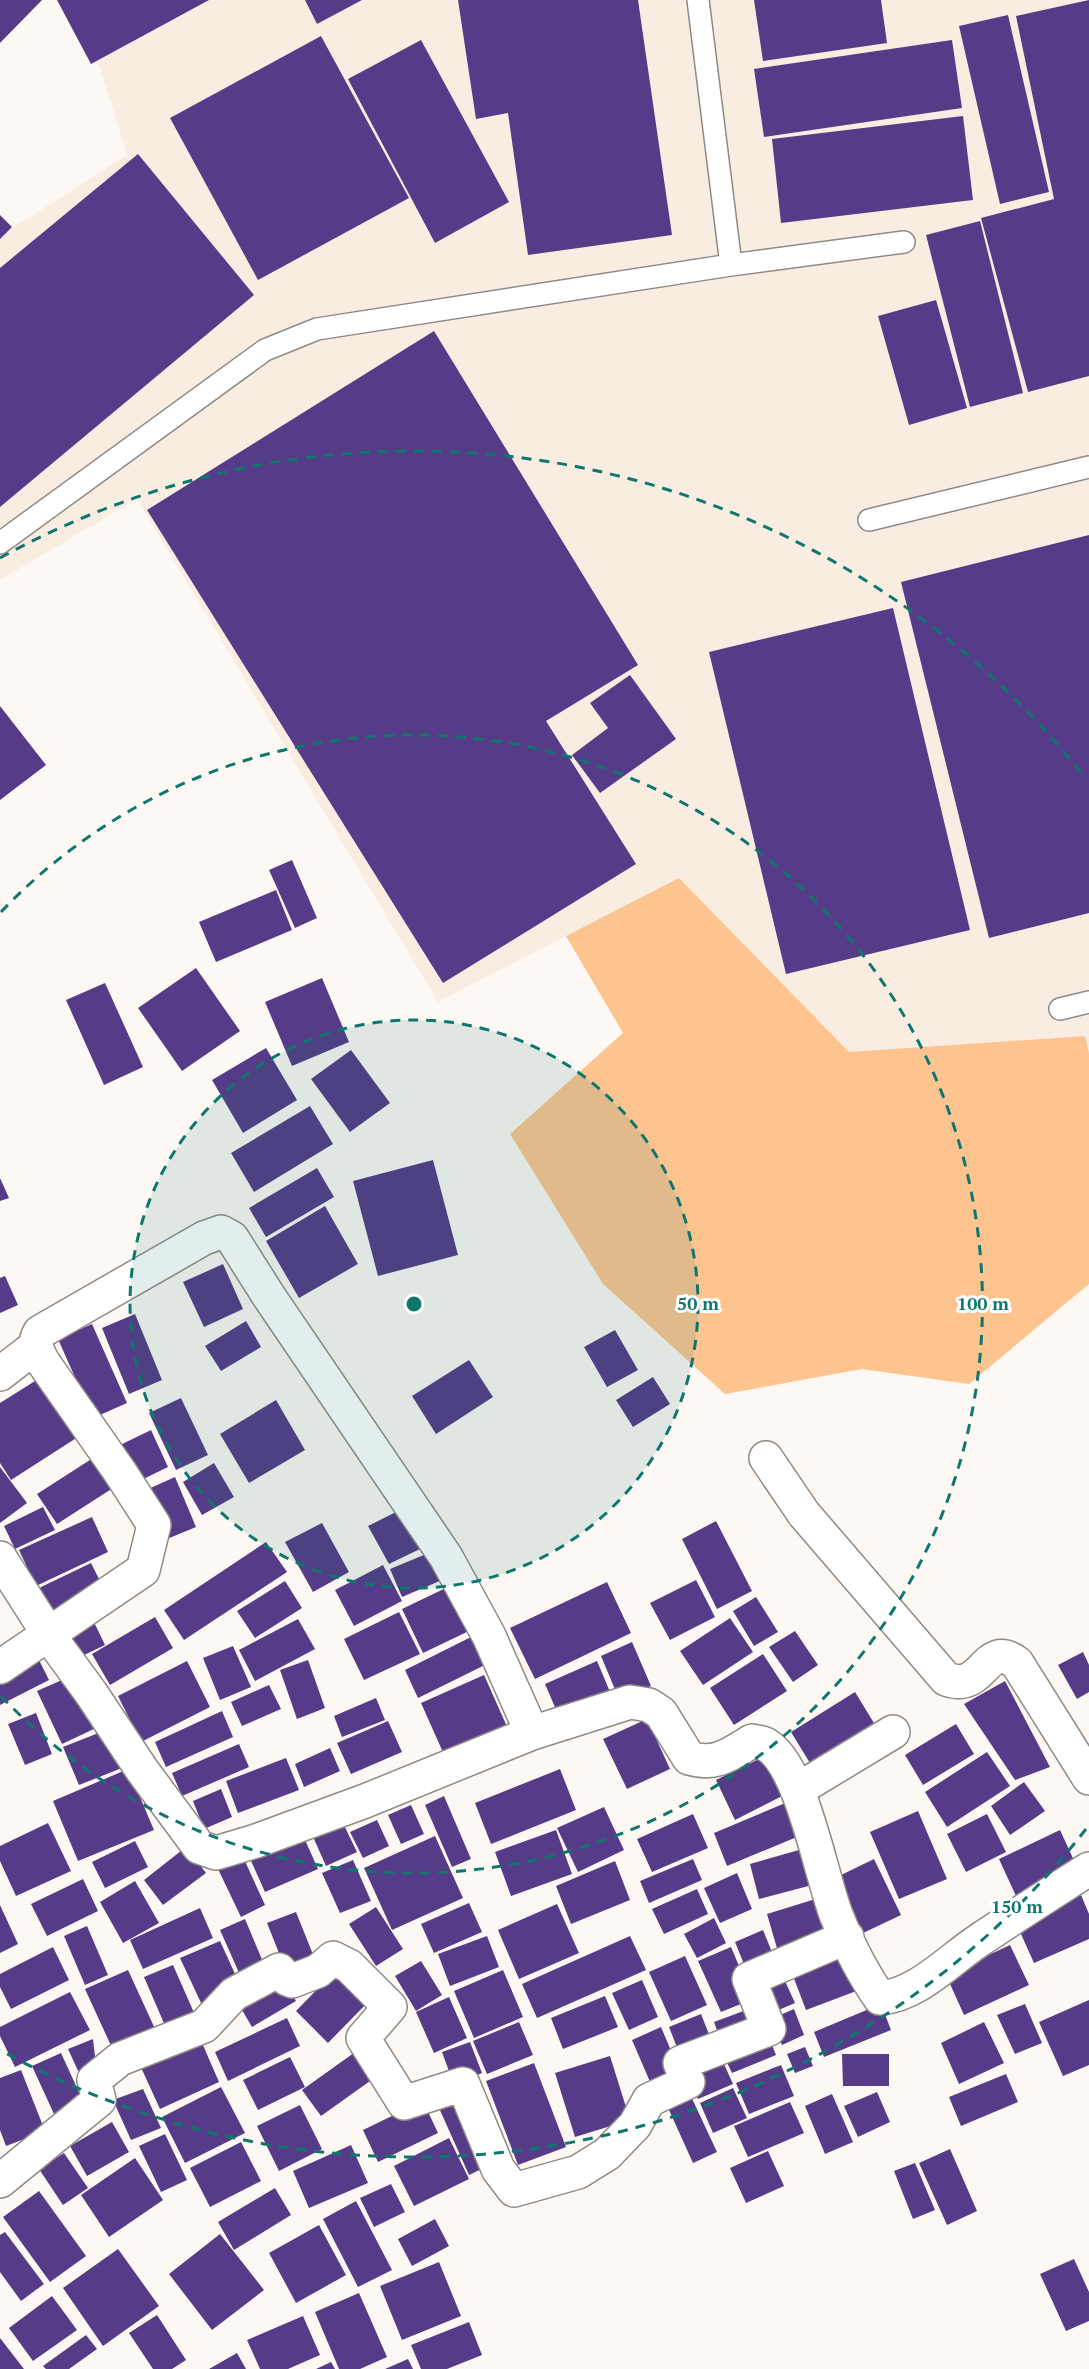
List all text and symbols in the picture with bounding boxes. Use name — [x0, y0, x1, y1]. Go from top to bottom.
text: 50 m — [677, 1291, 719, 1315]
text: 100 m — [957, 1291, 1009, 1315]
centre of rings — [404, 1294, 424, 1314]
text: 150 m — [991, 1894, 1043, 1918]

